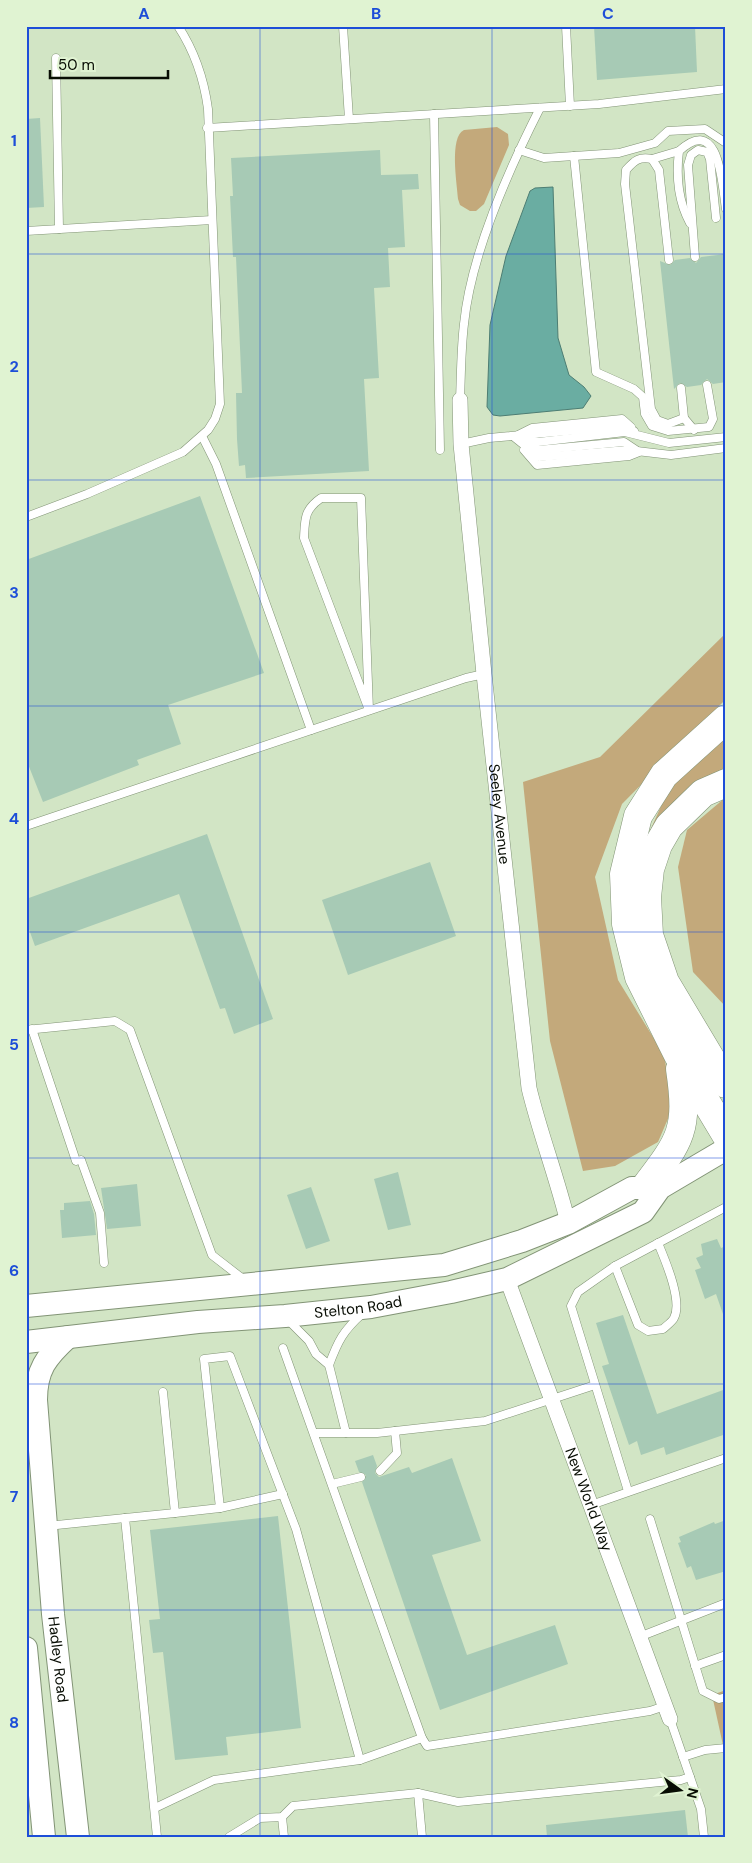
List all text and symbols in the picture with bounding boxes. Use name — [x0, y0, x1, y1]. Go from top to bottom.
text: A — [138, 3, 150, 24]
text: B — [371, 3, 381, 24]
text: C — [602, 3, 614, 24]
scale bar — [50, 48, 168, 80]
text: 50 m — [58, 55, 95, 75]
text: 1 — [11, 130, 17, 151]
text: 2 — [9, 356, 19, 377]
text: 3 — [9, 582, 19, 603]
street label: Seeley Avenue — [484, 763, 515, 865]
text: 4 — [9, 808, 19, 829]
text: 5 — [9, 1034, 19, 1055]
text: 6 — [9, 1260, 19, 1281]
street label: Stelton Road — [313, 1291, 404, 1323]
street label: New World Way — [560, 1445, 617, 1555]
text: 7 — [10, 1486, 19, 1507]
street label: Hadley Road — [43, 1615, 73, 1704]
text: 8 — [9, 1712, 19, 1733]
north arrow — [654, 1766, 704, 1816]
text: N — [683, 1786, 703, 1800]

